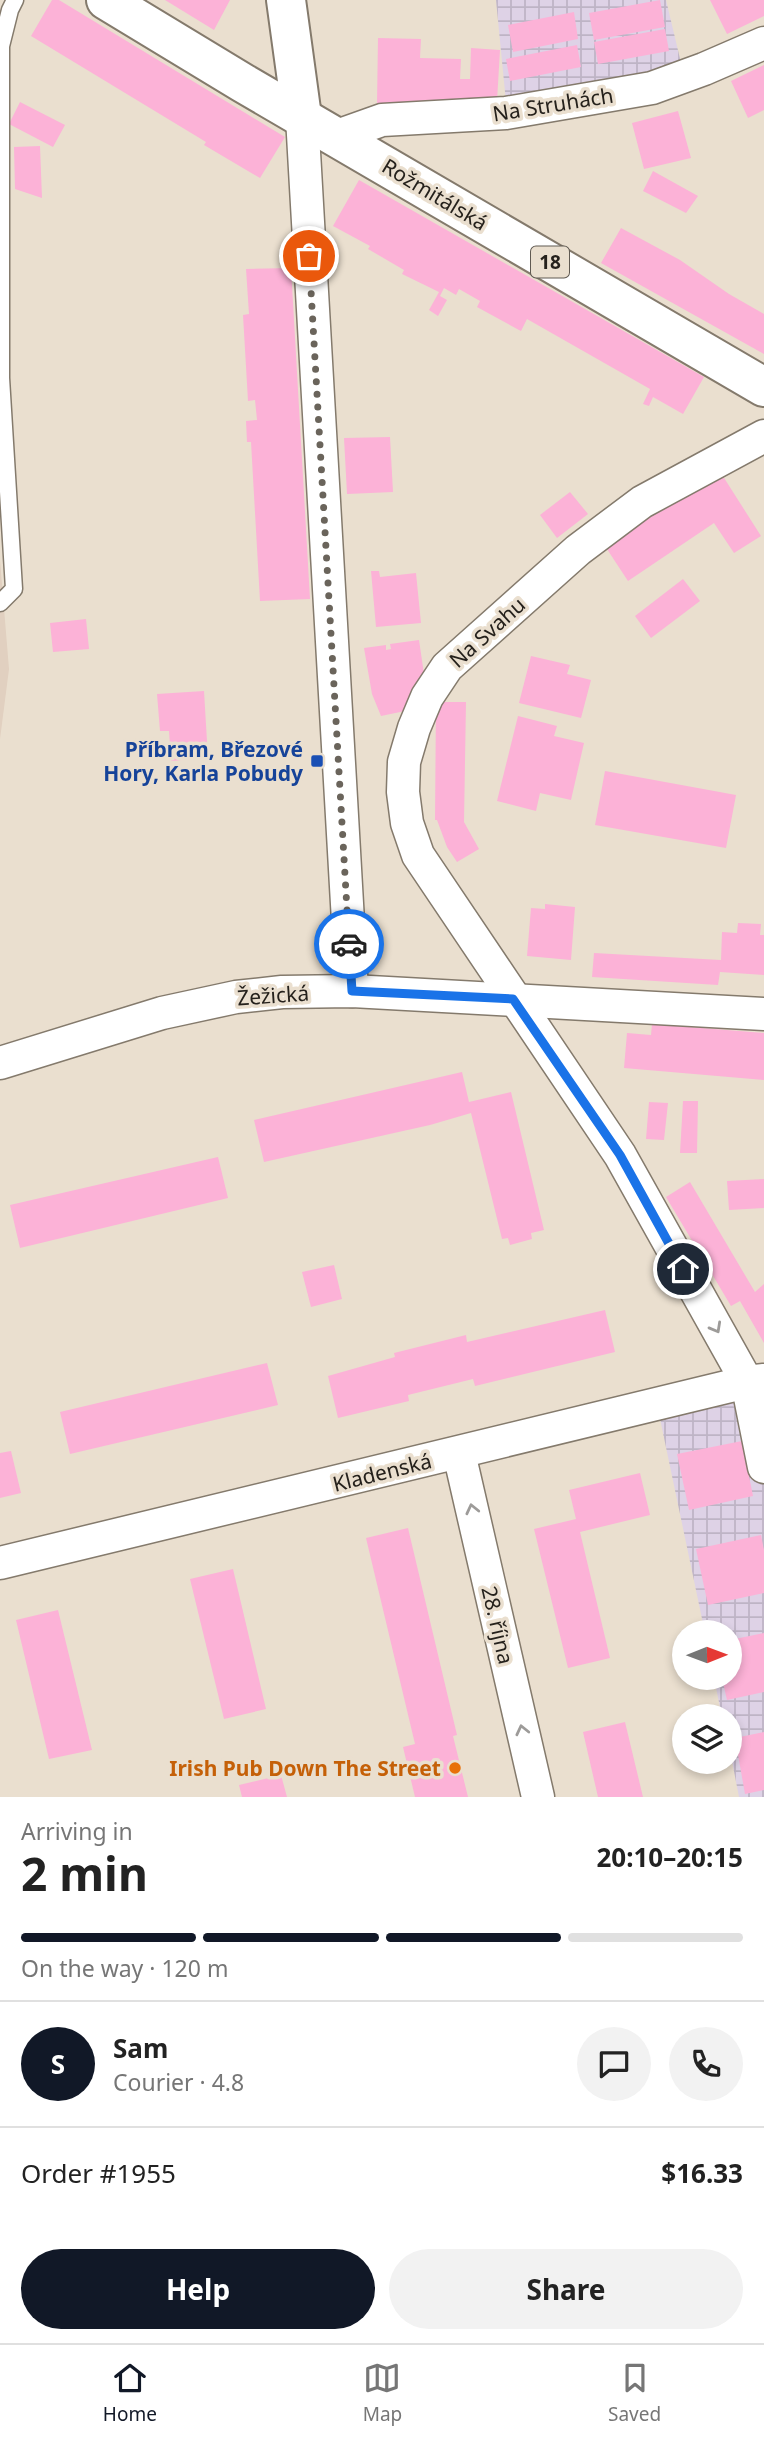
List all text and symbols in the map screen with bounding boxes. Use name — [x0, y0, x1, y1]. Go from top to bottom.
street label: Na Struhách — [491, 81, 615, 127]
street label: Rožmitálská — [377, 152, 493, 236]
pin — [279, 226, 339, 286]
icon: bag — [290, 237, 328, 275]
road number: 18 — [531, 246, 569, 278]
street label: Na Svahu — [443, 590, 531, 674]
place label: Příbram, Březové Hory, Karla Pobudy — [103, 735, 303, 787]
marker: Příbram, Březové Hory, Karla Pobudy — [309, 753, 325, 769]
courier — [314, 909, 384, 979]
icon: car — [330, 925, 368, 963]
street label: Žežická — [236, 979, 310, 1011]
pin — [653, 1239, 713, 1299]
icon: home — [664, 1250, 702, 1288]
one-way arrow — [708, 1321, 721, 1333]
street label: Kladenská — [330, 1446, 434, 1498]
one-way arrow — [465, 1503, 480, 1515]
street label: 28. října — [475, 1583, 521, 1667]
north arrow — [672, 1620, 742, 1690]
map controls — [672, 1620, 742, 1774]
button: layers — [672, 1704, 742, 1774]
one-way arrow — [516, 1725, 531, 1737]
place label: Irish Pub Down The Street — [169, 1754, 441, 1782]
marker: Irish Pub Down The Street — [447, 1760, 463, 1776]
text: Arriving in — [21, 1815, 133, 1847]
text: 20:10–20:15 — [596, 1839, 743, 1875]
text: 2 min — [21, 1842, 148, 1904]
text: On the way · 120 m — [21, 1952, 228, 1984]
button: chat — [577, 2027, 651, 2101]
button: phone — [669, 2027, 743, 2101]
text: Sam — [113, 2030, 168, 2066]
text: S — [51, 2046, 65, 2082]
text: Courier · 4.8 — [113, 2066, 244, 2098]
text: Order #1955 — [21, 2155, 176, 2191]
text: $16.33 — [661, 2155, 743, 2191]
button: Help — [21, 2249, 375, 2329]
button: Share — [389, 2249, 743, 2329]
tab: Home — [103, 2359, 157, 2427]
tab: Map — [363, 2359, 402, 2427]
tab: Saved — [608, 2359, 661, 2427]

